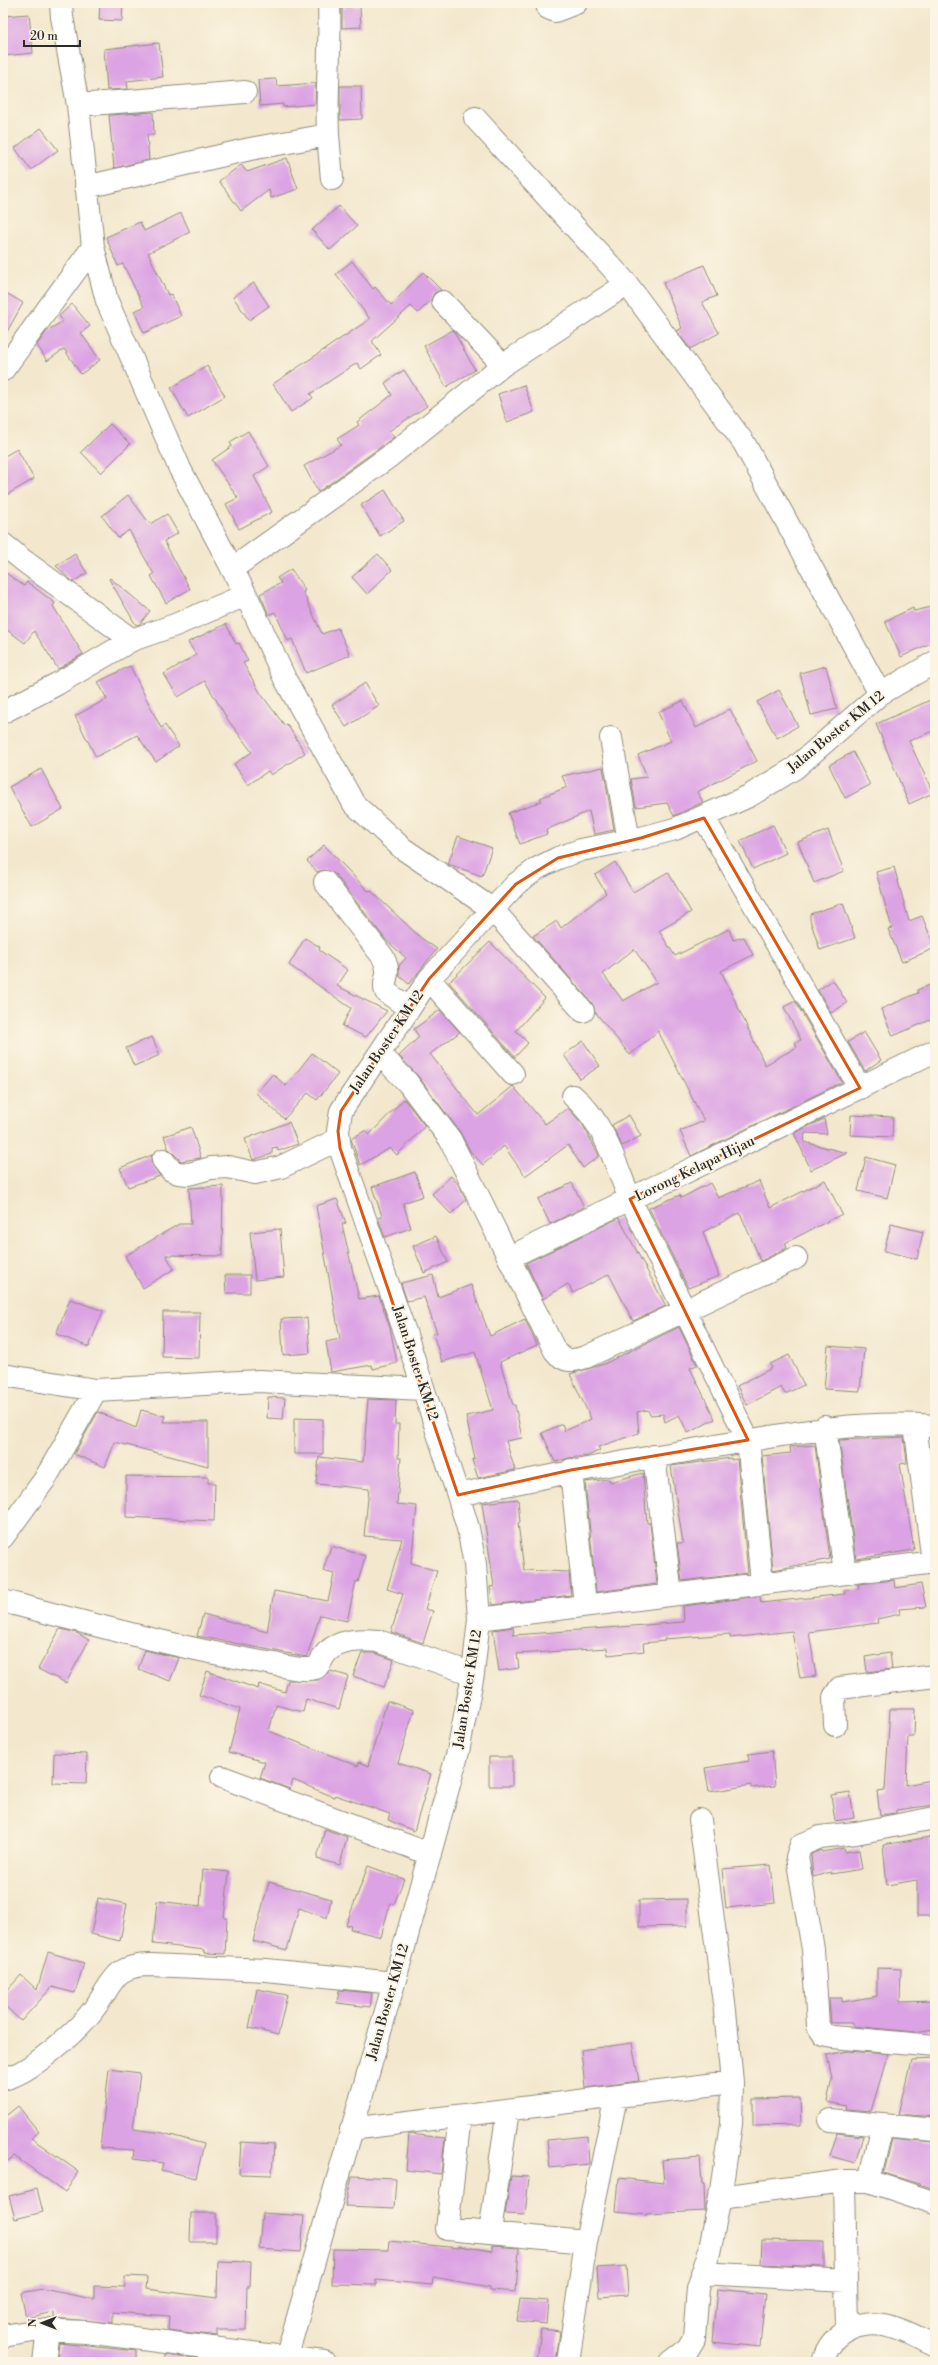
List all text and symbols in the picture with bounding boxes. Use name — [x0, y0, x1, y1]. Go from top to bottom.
scale bar — [24, 22, 80, 48]
text: 20 m — [30, 29, 58, 44]
street label: Jalan Boster KM 12 — [783, 687, 888, 777]
street label: Jalan Boster KM 12 — [345, 987, 428, 1098]
street label: Lorong Kelapa Hijau — [632, 1132, 758, 1206]
street label: Jalan Boster KM 12 — [388, 1302, 442, 1423]
street label: Jalan Boster KM 12 — [450, 1628, 486, 1751]
street label: Jalan Boster KM 12 — [363, 1942, 413, 2063]
north arrow — [22, 2303, 62, 2343]
text: N — [26, 2318, 40, 2327]

